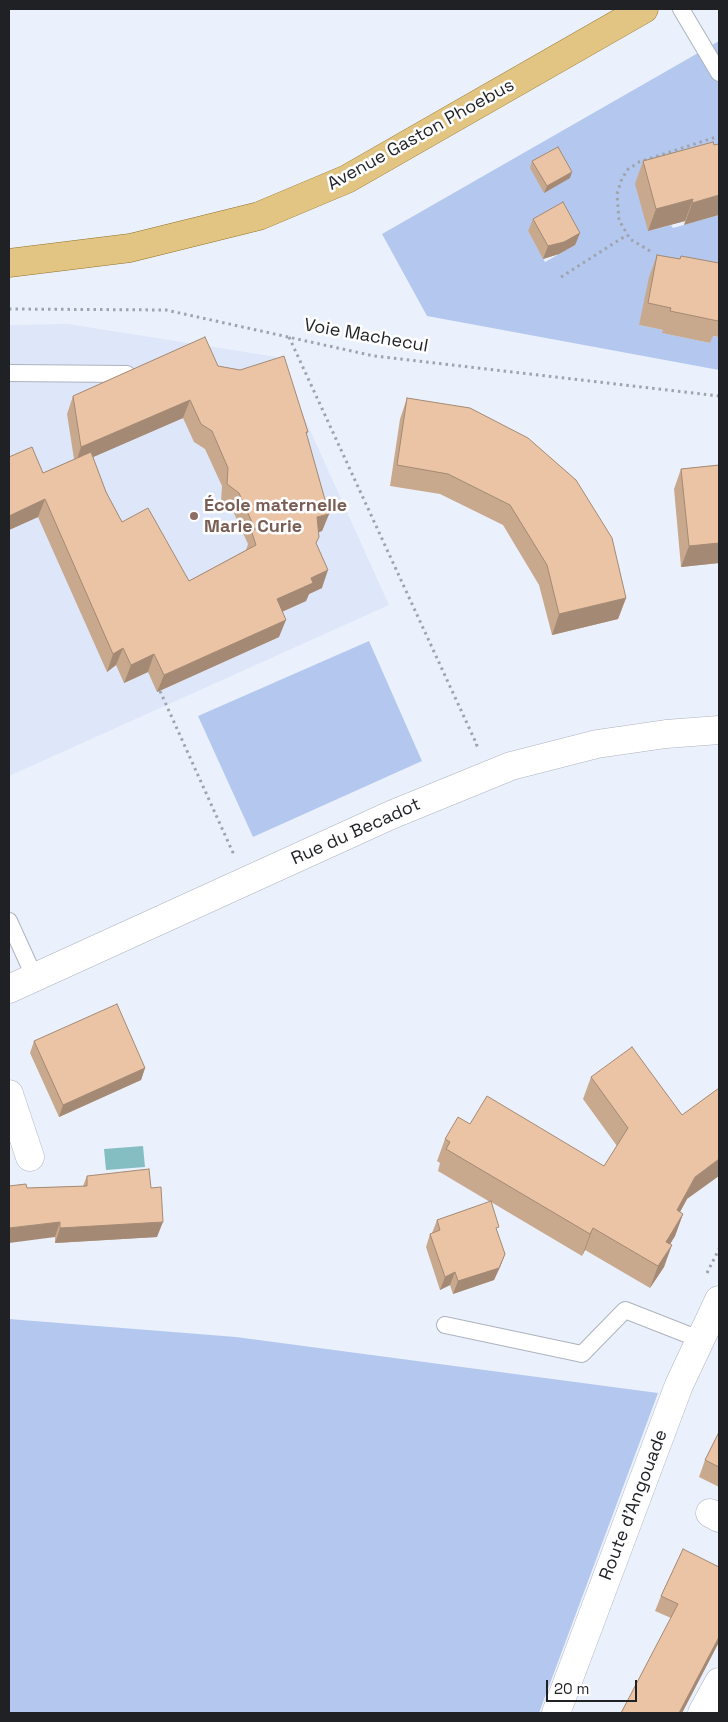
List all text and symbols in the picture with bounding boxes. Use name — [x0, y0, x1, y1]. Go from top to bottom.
street label: Avenue Gaston Phoebus — [324, 75, 518, 195]
street label: Voie Machecul — [302, 314, 430, 358]
place label: École maternelle Marie Curie — [204, 495, 347, 538]
marker: École maternelle Marie Curie — [188, 510, 200, 522]
street label: Rue du Becadot — [288, 794, 424, 870]
street label: Route d'Angouade — [595, 1427, 673, 1583]
scale bar — [548, 1670, 639, 1702]
text: 20 m — [554, 1679, 589, 1698]

